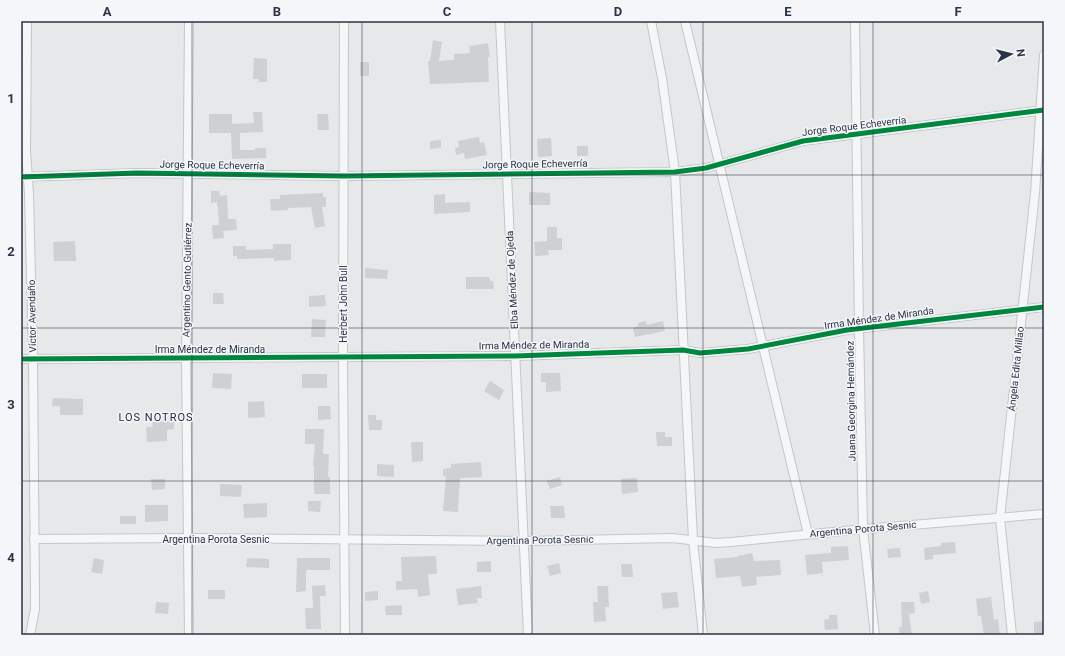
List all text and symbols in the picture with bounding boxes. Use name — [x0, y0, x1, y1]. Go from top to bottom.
text: A — [103, 4, 112, 19]
text: B — [273, 4, 281, 19]
text: C — [443, 4, 452, 19]
text: D — [614, 4, 622, 19]
text: E — [784, 4, 792, 19]
text: F — [954, 4, 962, 19]
north arrow — [991, 34, 1031, 74]
text: N — [1014, 48, 1027, 58]
text: 1 — [7, 91, 15, 106]
street label: Jorge Roque Echeverría — [801, 114, 907, 138]
street label: Jorge Roque Echeverría — [482, 158, 588, 170]
street label: Jorge Roque Echeverría — [159, 159, 265, 171]
street label: Argentino Gento Gutiérrez — [180, 222, 194, 338]
street label: Elba Méndez de Ojeda — [504, 230, 520, 330]
text: 2 — [7, 244, 15, 259]
street label: Herbert John Bull — [338, 265, 349, 343]
street label: Víctor Avendaño — [26, 279, 38, 353]
street label: Irma Méndez de Miranda — [823, 305, 935, 331]
street label: Ángela Edita Millao — [1005, 326, 1026, 412]
street label: Irma Méndez de Miranda — [479, 339, 589, 351]
street label: Juana Georgina Hernández — [844, 341, 858, 461]
street label: Irma Méndez de Miranda — [155, 344, 265, 355]
text: 3 — [7, 397, 15, 412]
district label: LOS NOTROS — [118, 411, 194, 424]
street label: Argentina Porota Sesnic — [809, 519, 917, 539]
street label: Argentina Porota Sesnic — [162, 534, 270, 545]
street label: Argentina Porota Sesnic — [486, 534, 594, 546]
text: 4 — [7, 550, 15, 565]

